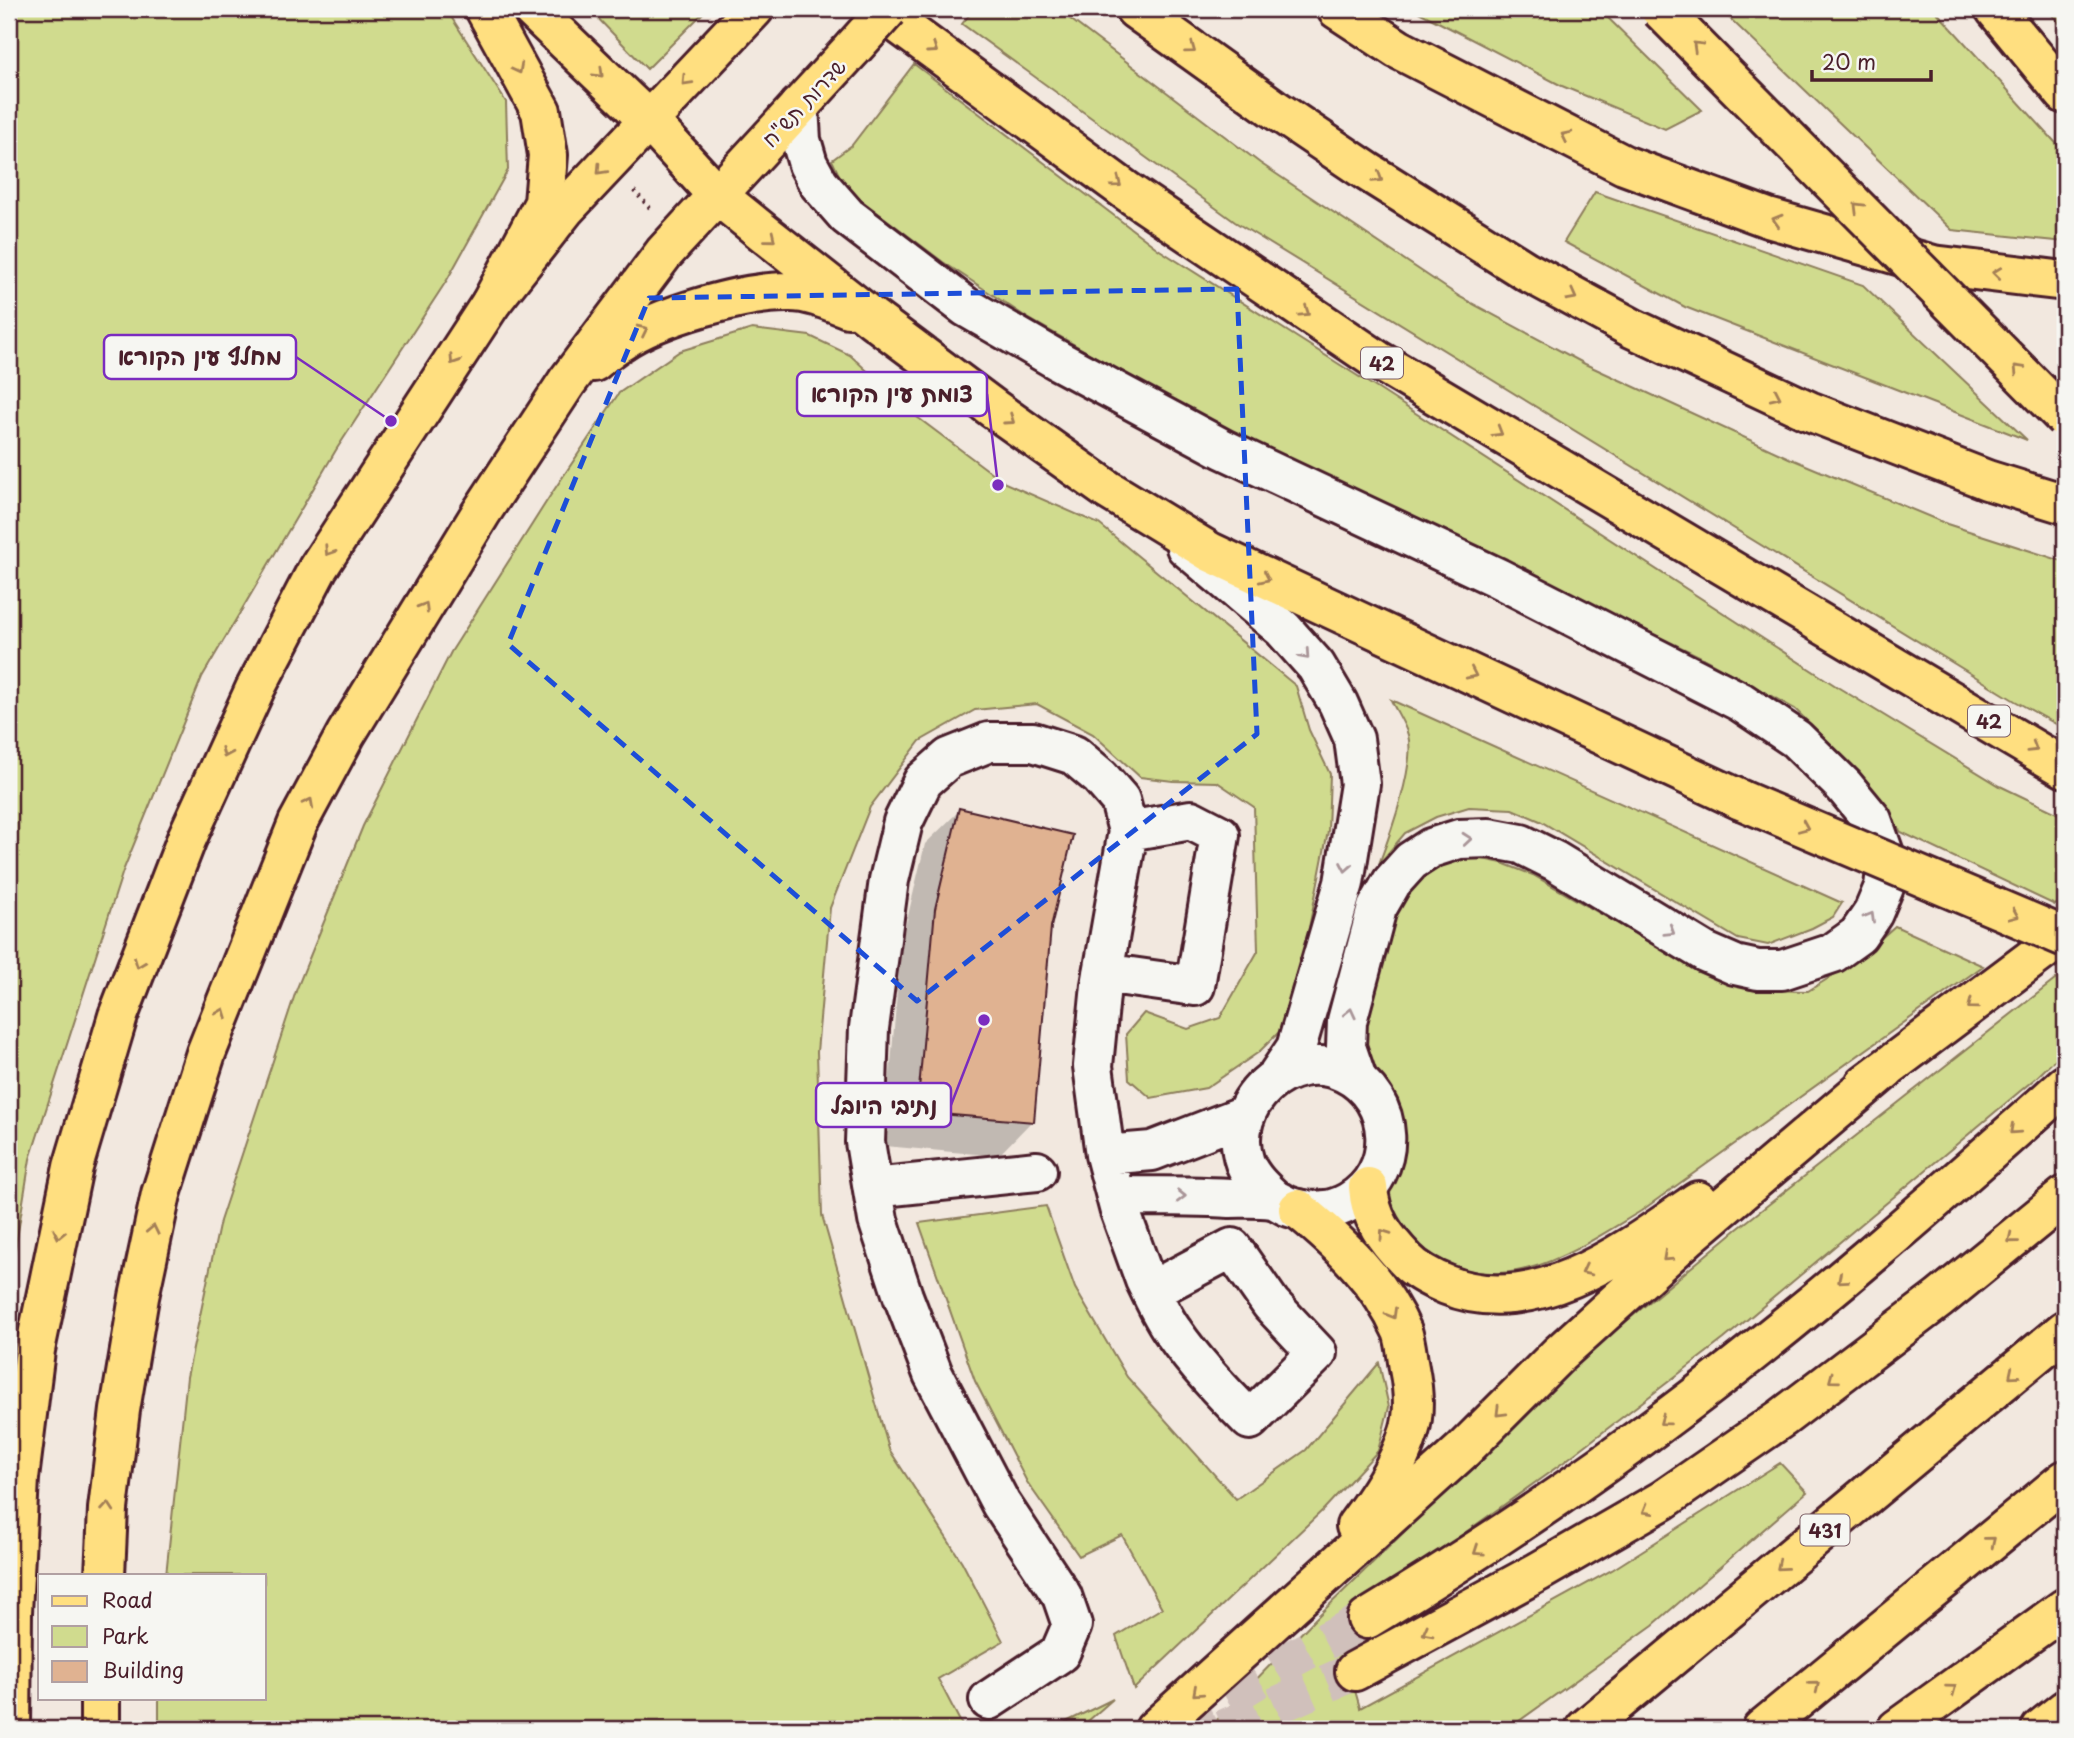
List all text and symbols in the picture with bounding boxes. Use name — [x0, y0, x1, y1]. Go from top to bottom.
scale bar — [1812, 38, 1930, 82]
one-way arrow — [1183, 40, 1196, 53]
one-way arrow — [925, 41, 938, 53]
one-way arrow — [1693, 41, 1706, 54]
text: 20 m — [1822, 45, 1876, 77]
street label: שדרות תש"ח — [753, 50, 853, 154]
one-way arrow — [510, 61, 523, 74]
one-way arrow — [590, 65, 603, 77]
one-way arrow — [682, 73, 694, 86]
one-way arrow — [1561, 131, 1573, 145]
one-way arrow — [597, 162, 610, 175]
one-way arrow — [1370, 169, 1383, 182]
one-way arrow — [1109, 175, 1121, 188]
one-way arrow — [1854, 202, 1867, 215]
one-way arrow — [1771, 214, 1783, 229]
one-way arrow — [763, 229, 775, 242]
one-way arrow — [1992, 265, 2003, 280]
one-way arrow — [1565, 288, 1577, 301]
one-way arrow — [1297, 303, 1310, 316]
one-way arrow — [636, 324, 648, 338]
callout: מחלף עין הקורא — [104, 335, 296, 379]
text: מחלף עין הקורא — [118, 338, 282, 373]
road number: 42 — [1361, 348, 1403, 378]
one-way arrow — [449, 353, 462, 366]
one-way arrow — [2013, 364, 2026, 377]
callout: צומת עין הקורא — [797, 372, 987, 416]
text: צומת עין הקורא — [811, 375, 973, 410]
one-way arrow — [1769, 388, 1781, 402]
one-way arrow — [1002, 412, 1015, 424]
one-way arrow — [1490, 424, 1503, 437]
one-way arrow — [324, 543, 337, 556]
one-way arrow — [1258, 570, 1270, 584]
one-way arrow — [416, 602, 429, 615]
one-way arrow — [1297, 646, 1309, 659]
one-way arrow — [1464, 666, 1477, 680]
road number: 42 — [1968, 706, 2010, 736]
one-way arrow — [2026, 740, 2039, 753]
one-way arrow — [220, 746, 234, 758]
one-way arrow — [301, 798, 314, 811]
one-way arrow — [1798, 818, 1810, 832]
one-way arrow — [1462, 832, 1473, 847]
one-way arrow — [1339, 861, 1354, 873]
one-way arrow — [2007, 907, 2019, 921]
one-way arrow — [1861, 912, 1874, 925]
one-way arrow — [1663, 922, 1676, 935]
one-way arrow — [133, 957, 147, 969]
one-way arrow — [1967, 996, 1979, 1009]
one-way arrow — [1342, 1007, 1356, 1019]
one-way arrow — [213, 1008, 227, 1020]
callout: נתיבי היובל — [816, 1083, 951, 1127]
text: נתיבי היובל — [831, 1087, 937, 1122]
one-way arrow — [2009, 1122, 2022, 1135]
one-way arrow — [1176, 1188, 1187, 1204]
one-way arrow — [145, 1224, 160, 1236]
one-way arrow — [52, 1228, 67, 1240]
one-way arrow — [1380, 1229, 1392, 1242]
one-way arrow — [2008, 1231, 2020, 1244]
one-way arrow — [1662, 1249, 1675, 1261]
one-way arrow — [1581, 1263, 1593, 1277]
one-way arrow — [1837, 1271, 1850, 1283]
one-way arrow — [1384, 1307, 1397, 1319]
one-way arrow — [2008, 1366, 2021, 1378]
one-way arrow — [1828, 1371, 1841, 1384]
one-way arrow — [1496, 1404, 1509, 1417]
one-way arrow — [1659, 1413, 1672, 1425]
one-way arrow — [100, 1501, 115, 1512]
one-way arrow — [1641, 1502, 1654, 1515]
road number: 431 — [1800, 1514, 1850, 1546]
one-way arrow — [1983, 1537, 1995, 1550]
one-way arrow — [1473, 1543, 1486, 1555]
one-way arrow — [1777, 1558, 1790, 1570]
legend — [38, 1574, 266, 1700]
text: Road — [102, 1583, 153, 1615]
text: Park — [102, 1619, 149, 1651]
one-way arrow — [1421, 1624, 1434, 1638]
text: Building — [102, 1653, 184, 1685]
one-way arrow — [1806, 1682, 1819, 1694]
one-way arrow — [1192, 1684, 1205, 1696]
one-way arrow — [1944, 1685, 1957, 1697]

